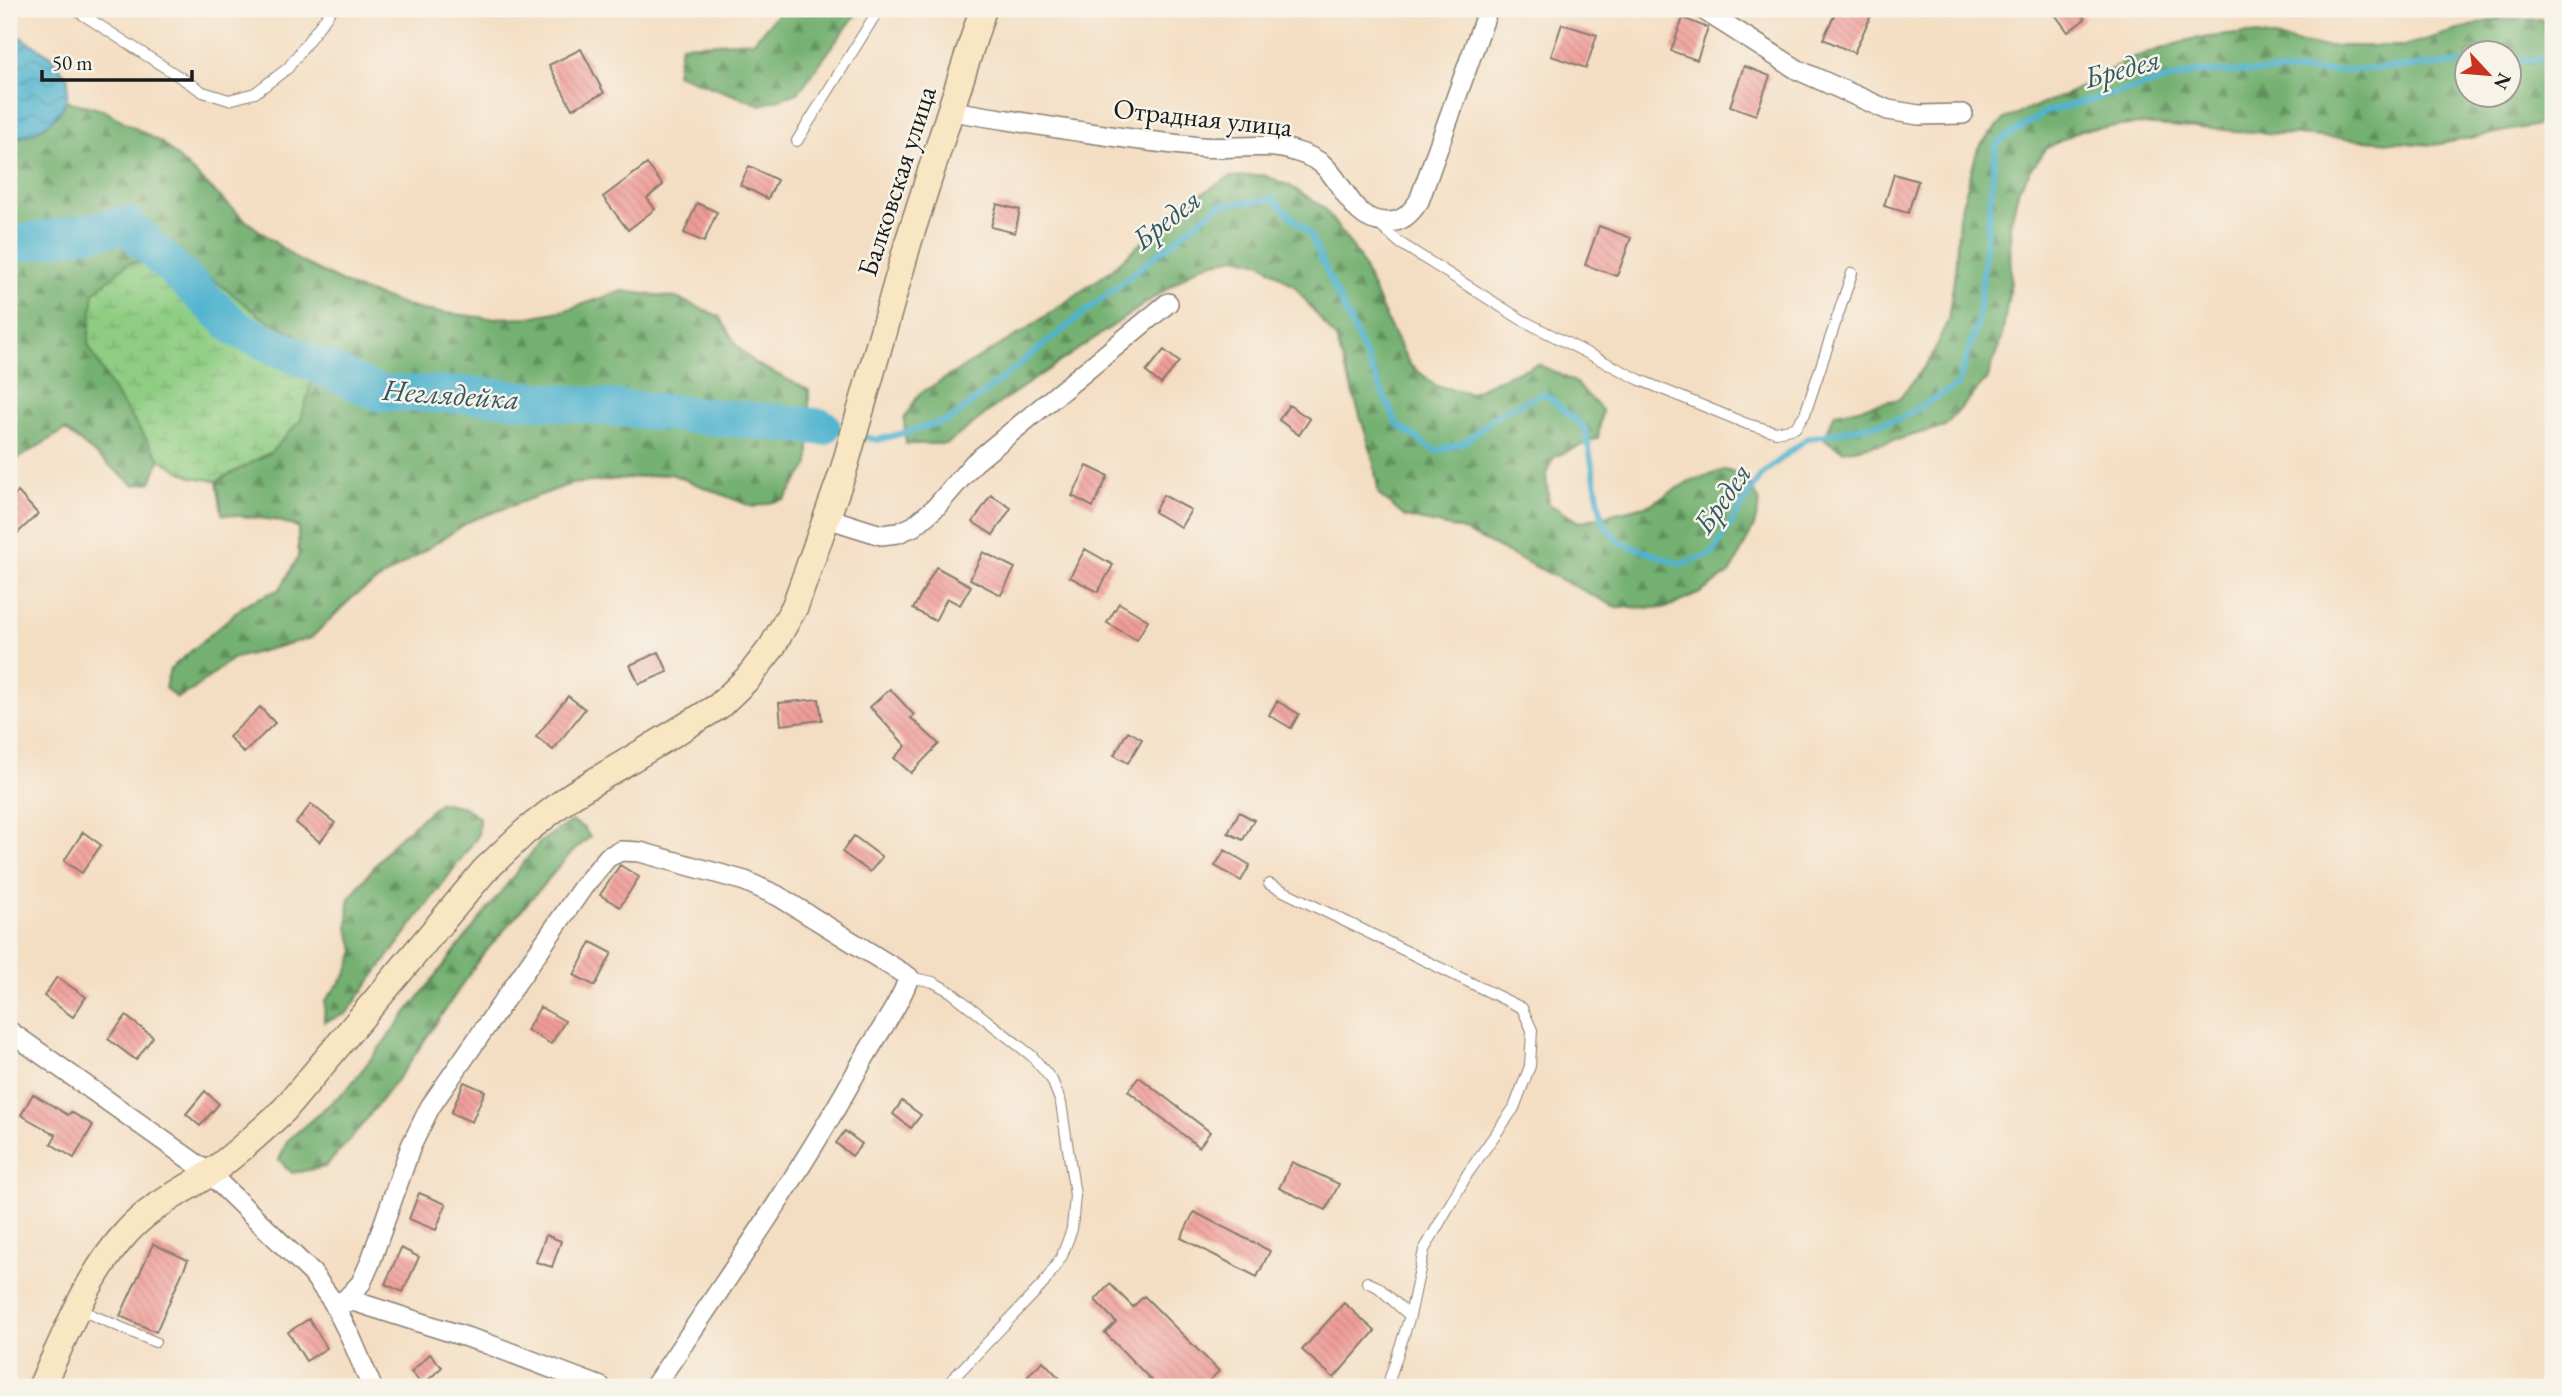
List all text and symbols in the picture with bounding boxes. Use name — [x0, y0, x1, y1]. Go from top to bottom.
scale bar — [42, 38, 192, 82]
north arrow — [2454, 38, 2524, 108]
water label: Бредея — [2078, 39, 2165, 97]
text: 50 m — [52, 49, 93, 76]
text: N — [2488, 69, 2517, 94]
street label: Балковская улица — [848, 80, 944, 281]
street label: Отрадная улица — [1112, 90, 1295, 144]
water label: Бредея — [1123, 180, 1209, 259]
water label: Неглядейка — [380, 370, 521, 418]
water label: Бредея — [1683, 455, 1760, 542]

